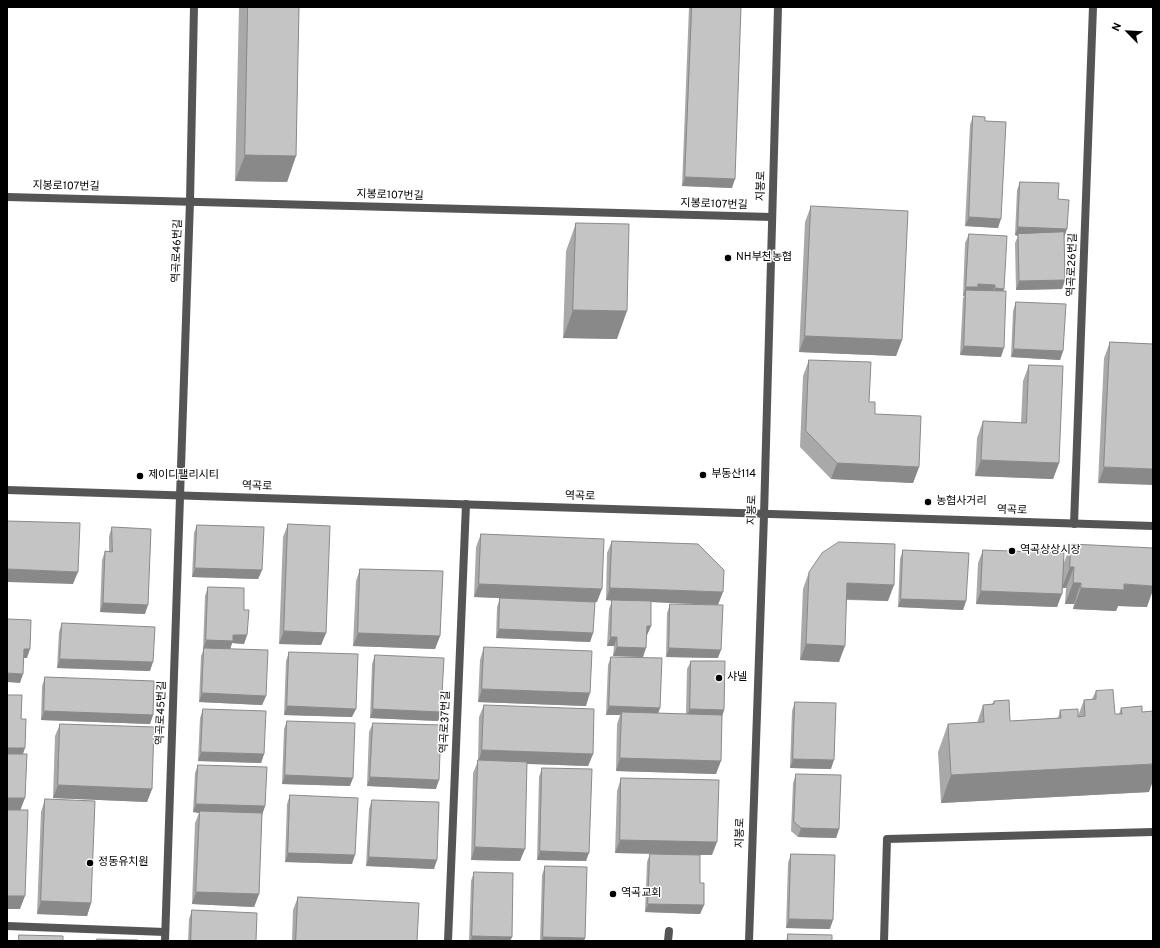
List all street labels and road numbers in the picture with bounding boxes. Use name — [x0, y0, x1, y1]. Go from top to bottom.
street label: 지봉로 — [755, 171, 769, 201]
street label: 지봉로107번길 — [32, 180, 100, 194]
street label: 지봉로107번길 — [356, 188, 424, 204]
street label: 지봉로107번길 — [680, 197, 748, 213]
street label: 역곡로46번길 — [170, 219, 186, 283]
street label: 역곡로26번길 — [1065, 233, 1081, 297]
street label: 역곡로 — [242, 480, 272, 494]
street label: 역곡로 — [565, 490, 595, 504]
street label: 지봉로 — [746, 495, 760, 525]
street label: 역곡로 — [997, 504, 1027, 518]
street label: 역곡로45번길 — [154, 681, 170, 745]
street label: 역곡로37번길 — [438, 690, 454, 754]
street label: 지봉로 — [734, 818, 748, 848]

